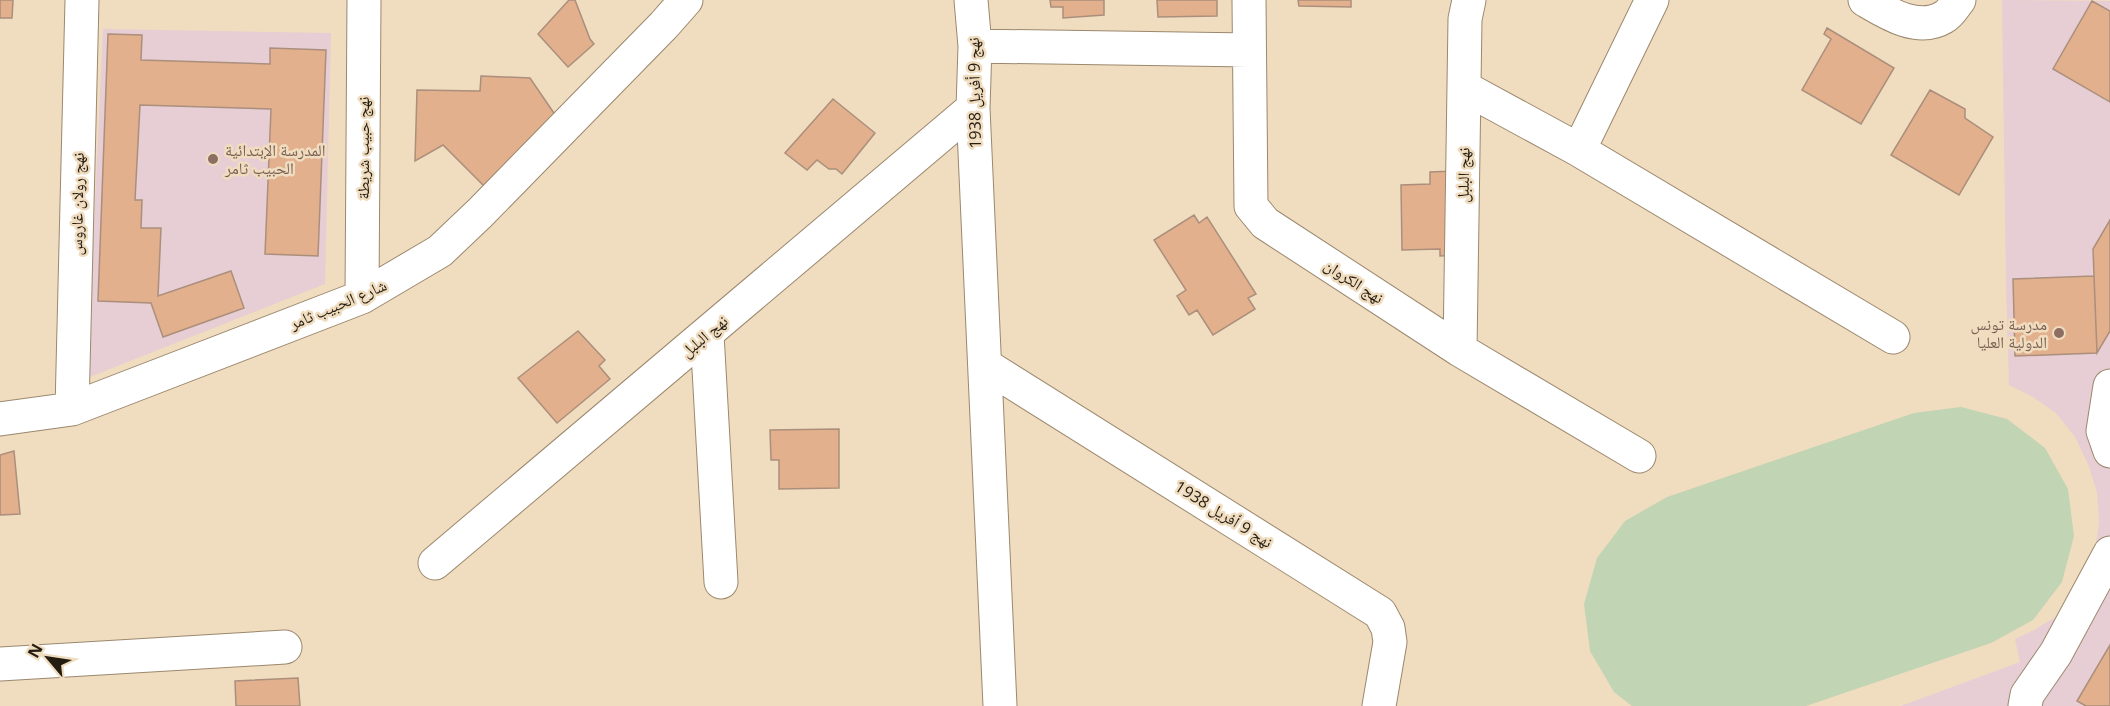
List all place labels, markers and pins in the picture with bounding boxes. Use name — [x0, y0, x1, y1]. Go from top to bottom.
place label: المدرسة الإبتدائية الحبيب ثامر — [224, 139, 326, 179]
marker: المدرسة الإبتدائية الحبيب ثامر — [206, 152, 220, 166]
place label: مدرسة تونس الدولية العليا — [1970, 313, 2047, 353]
marker: مدرسة تونس الدولية العليا — [2052, 326, 2066, 340]

